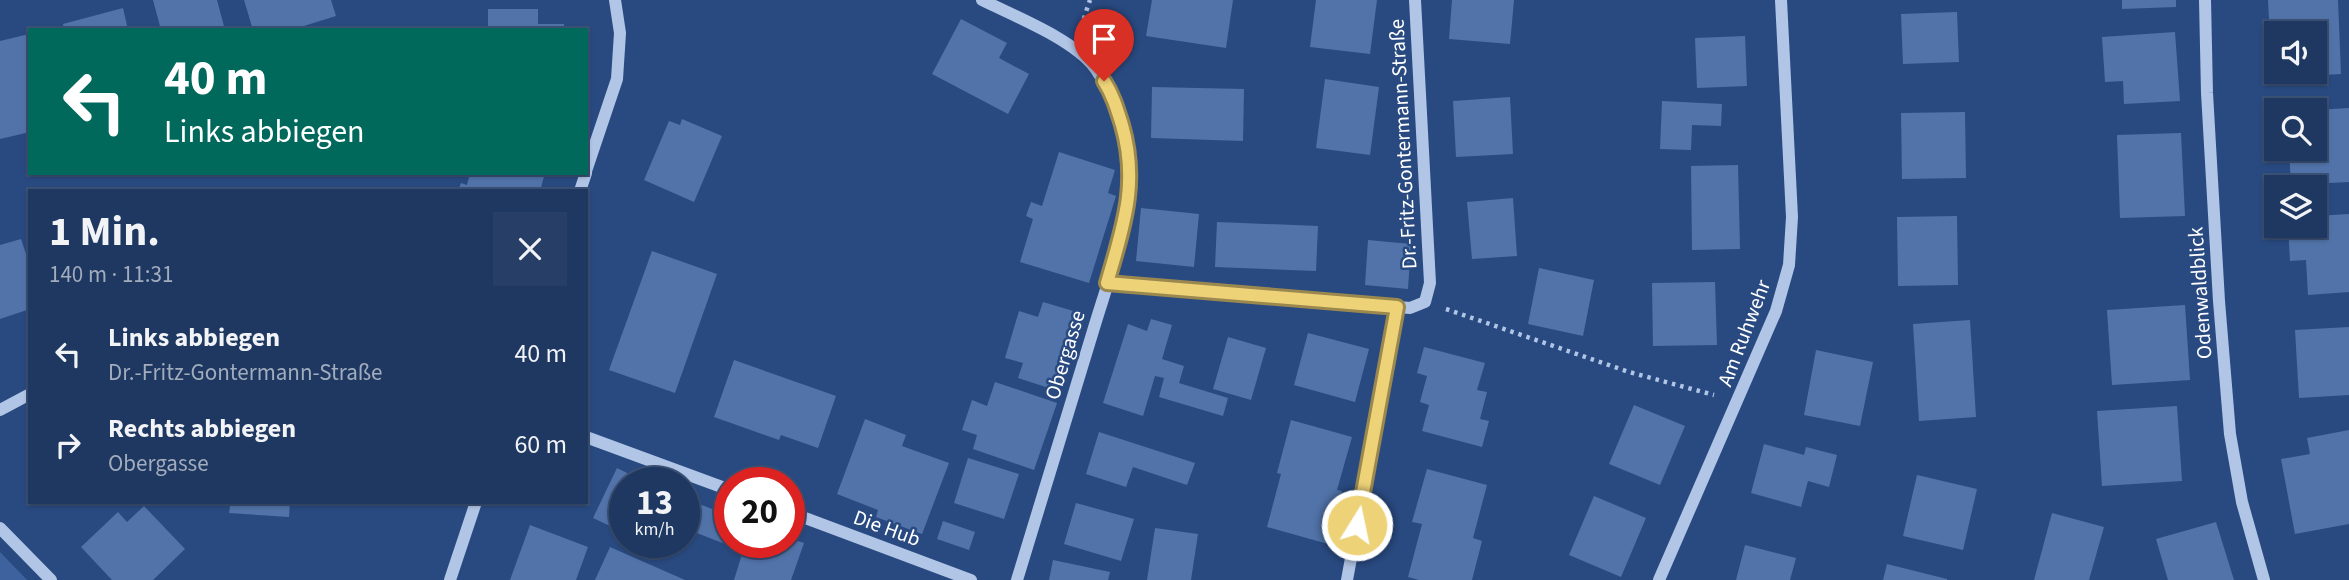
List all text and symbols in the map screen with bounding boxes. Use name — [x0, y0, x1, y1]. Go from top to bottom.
pin — [1074, 9, 1134, 81]
street label: Dr.-Fritz-Gontermann-Straße — [1381, 18, 1425, 270]
icon: arrive — [1085, 20, 1123, 58]
map controls — [2264, 21, 2327, 238]
button: sound — [2264, 21, 2327, 84]
text: 40 m — [164, 44, 268, 114]
icon: left — [49, 56, 140, 147]
button: search — [2264, 98, 2327, 161]
text: Links abbiegen — [164, 109, 365, 155]
button: layers — [2264, 175, 2327, 238]
text: 1 Min. — [49, 202, 160, 262]
button: close — [493, 212, 567, 286]
street label: Odenwaldblick — [2180, 225, 2220, 360]
text: 140 m · 11:31 — [49, 258, 173, 291]
street label: Am Ruhwehr — [1710, 275, 1778, 391]
street label: Obergasse — [1037, 307, 1093, 403]
text: Links abbiegen — [108, 319, 280, 356]
icon: left — [49, 335, 87, 373]
text: 40 m — [514, 335, 567, 372]
text: Dr.-Fritz-Gontermann-Straße — [108, 356, 382, 389]
text: Rechts abbiegen — [108, 410, 296, 447]
icon: right — [49, 426, 87, 464]
text: 60 m — [514, 426, 567, 463]
text: Obergasse — [108, 447, 209, 480]
speed limit sign: 20 — [714, 467, 805, 558]
text: 13 — [636, 478, 673, 528]
position arrow — [1320, 488, 1394, 562]
street label: Die Hub — [849, 502, 925, 554]
text: km/h — [635, 517, 674, 542]

